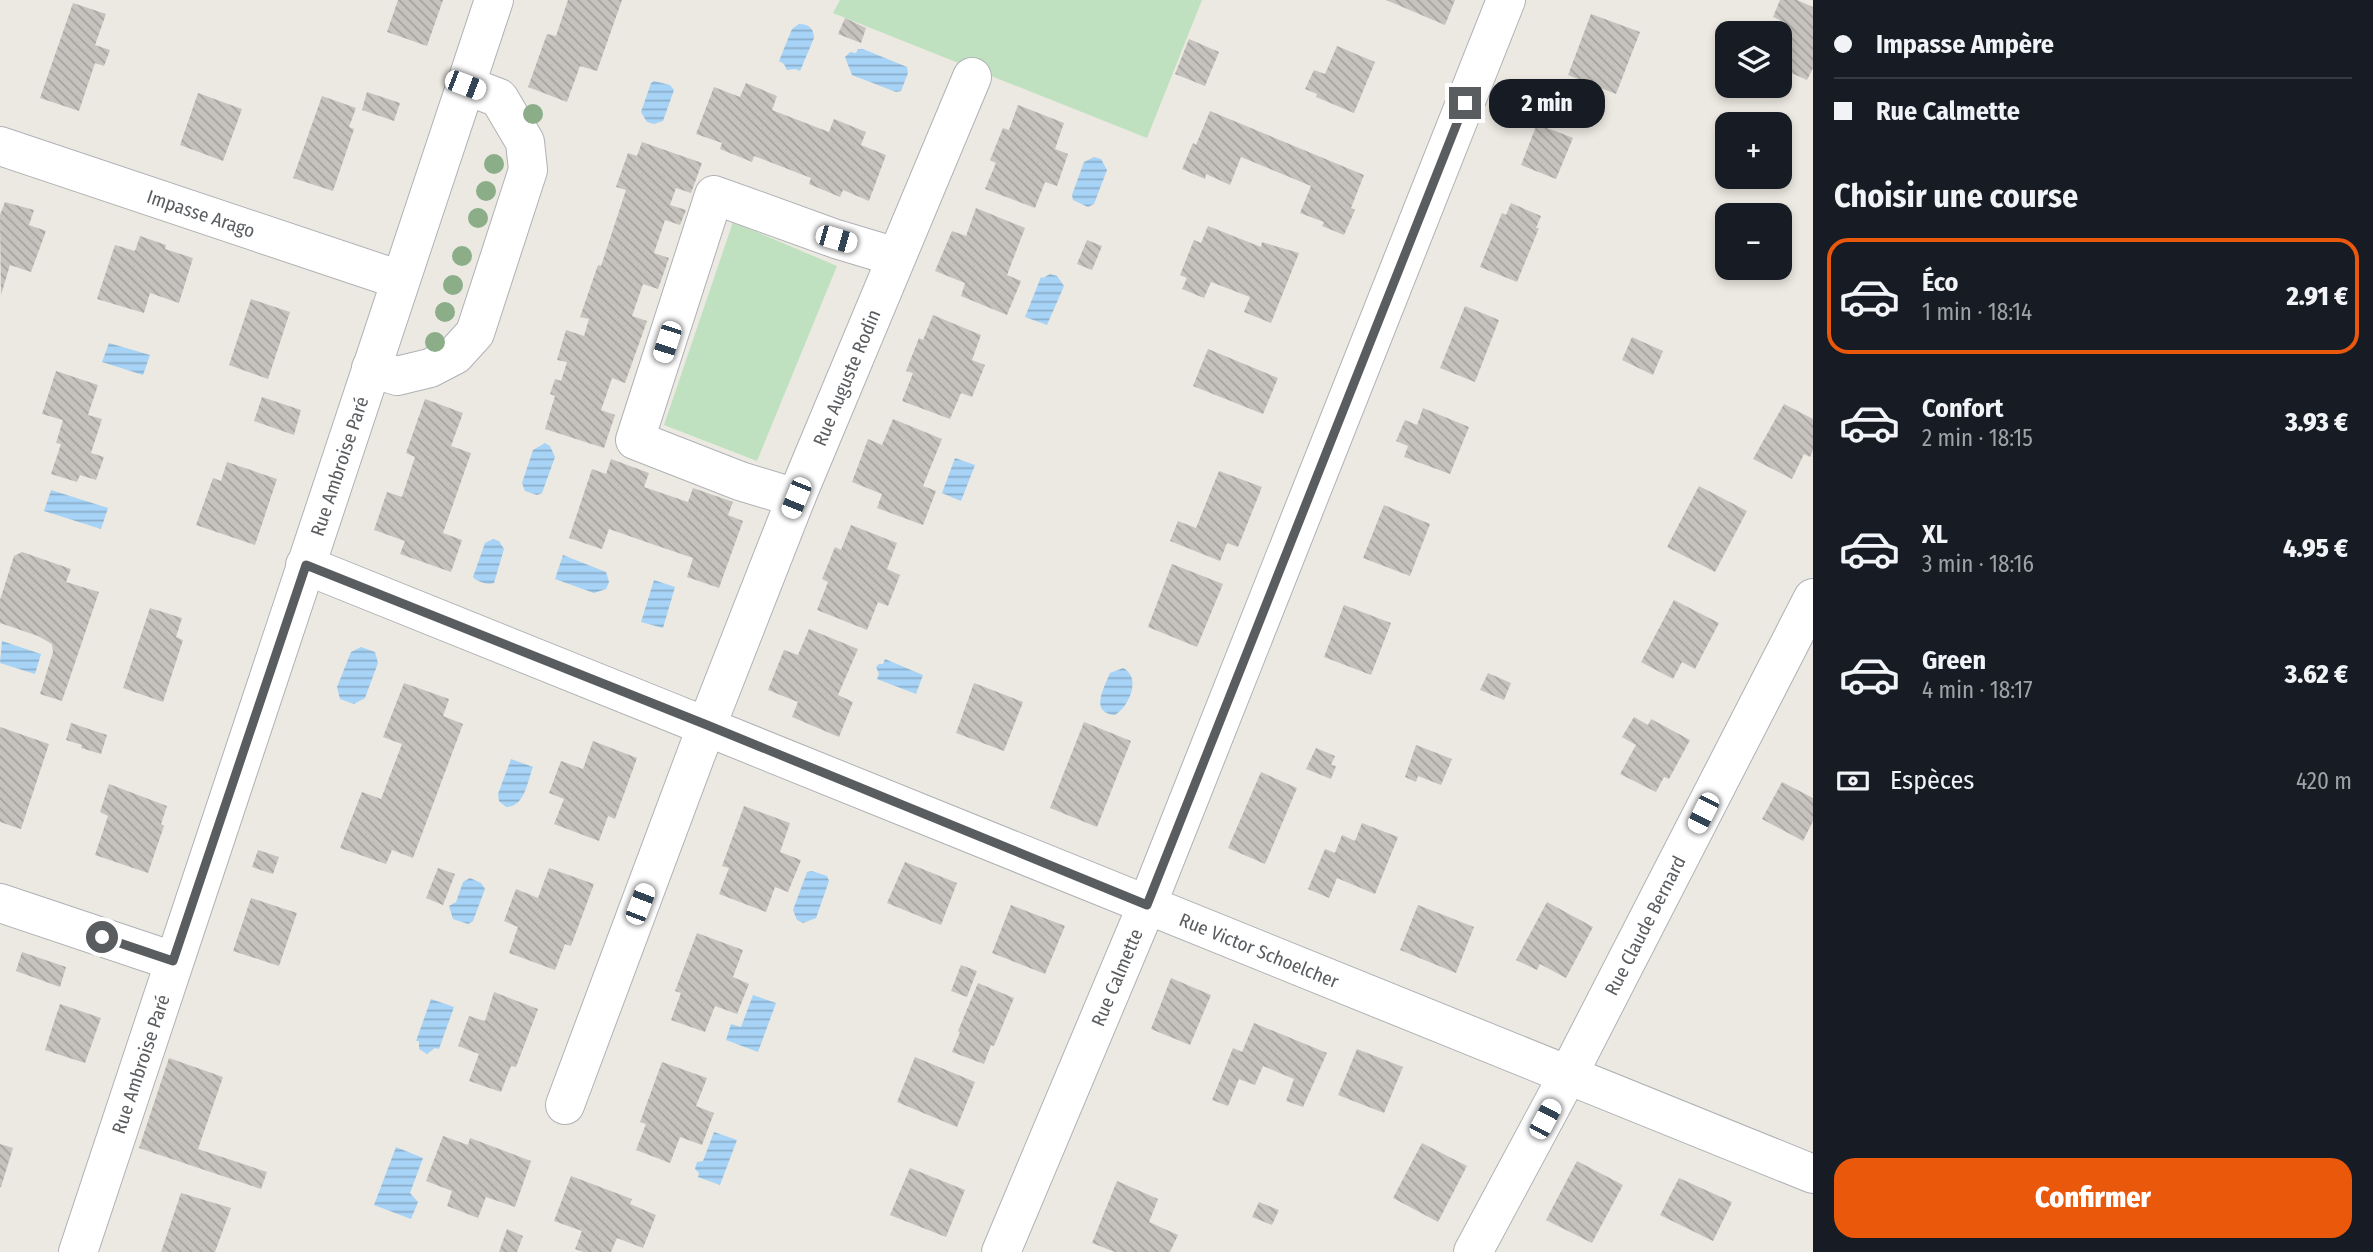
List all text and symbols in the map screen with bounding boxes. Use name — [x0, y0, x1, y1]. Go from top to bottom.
map controls — [1715, 21, 1792, 280]
button: layers — [1715, 21, 1792, 98]
text: Impasse Ampère — [1876, 29, 2054, 60]
car — [442, 68, 489, 102]
callout: 2 min — [1490, 78, 1605, 128]
route end — [1449, 87, 1481, 119]
text: 2 min — [1522, 89, 1572, 117]
text: Rue Calmette — [1876, 96, 2020, 127]
button: + — [1715, 112, 1792, 189]
text: Choisir une course — [1834, 177, 2078, 215]
street label: Impasse Arago — [144, 185, 258, 242]
button: − — [1715, 203, 1792, 280]
car — [813, 223, 860, 255]
icon: car — [1838, 265, 1901, 328]
text: Éco — [1922, 267, 1959, 298]
text: 2.91 € — [2286, 281, 2348, 312]
text: 1 min · 18:14 — [1922, 298, 2032, 326]
street label: Rue Auguste Rodin — [808, 306, 885, 449]
car — [651, 319, 684, 365]
icon: car — [1838, 391, 1901, 454]
text: Confort — [1922, 393, 2003, 424]
street label: Rue Ambroise Paré — [305, 394, 373, 539]
text: 3.93 € — [2285, 407, 2348, 438]
text: 2 min · 18:15 — [1922, 424, 2033, 452]
car — [779, 475, 814, 521]
icon: car — [1838, 517, 1901, 580]
text: XL — [1922, 519, 1948, 550]
text: 4.95 € — [2283, 533, 2348, 564]
text: 3 min · 18:16 — [1922, 550, 2034, 578]
icon: car — [1838, 643, 1901, 706]
text: Green — [1922, 645, 1986, 676]
text: 3.62 € — [2285, 659, 2348, 690]
text: 4 min · 18:17 — [1922, 676, 2033, 704]
icon: cash — [1834, 762, 1872, 800]
text: Espèces — [1890, 765, 1974, 796]
text: 420 m — [2296, 767, 2352, 795]
car — [1685, 790, 1722, 836]
street label: Rue Claude Bernard — [1599, 852, 1690, 999]
car — [623, 881, 658, 927]
street label: Rue Victor Schoelcher — [1176, 908, 1343, 993]
route start — [86, 921, 118, 953]
street label: Rue Calmette — [1086, 925, 1147, 1029]
street label: Rue Ambroise Paré — [107, 991, 174, 1137]
car — [1526, 1096, 1565, 1142]
button: Confirmer — [1834, 1158, 2352, 1238]

